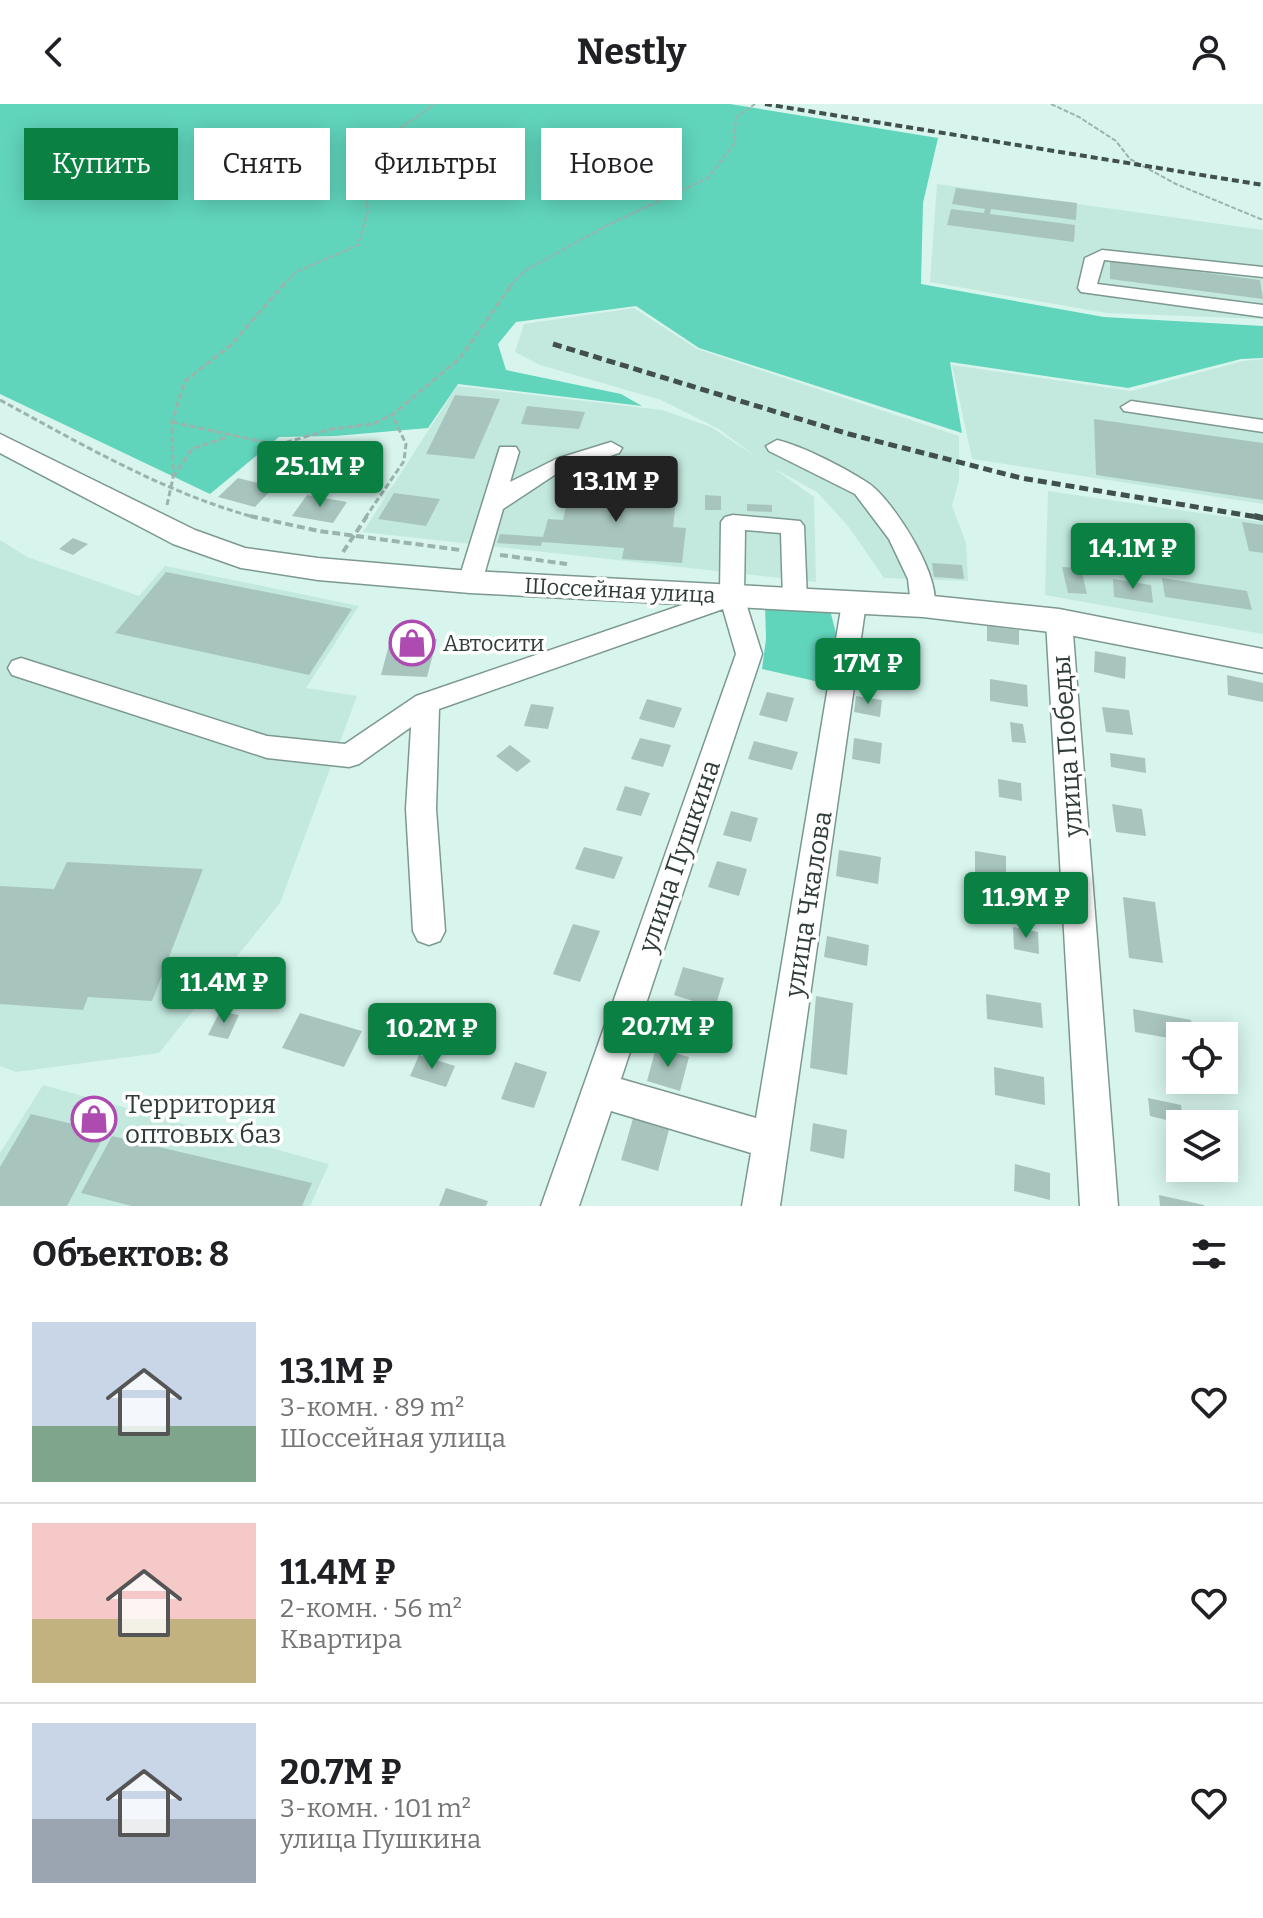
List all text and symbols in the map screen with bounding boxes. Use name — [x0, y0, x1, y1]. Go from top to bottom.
icon: back — [32, 30, 76, 74]
text: Nestly — [577, 30, 686, 74]
icon: person — [1187, 30, 1231, 74]
chip: Купить — [24, 128, 178, 200]
chip: Снять — [194, 128, 330, 200]
chip: Фильтры — [346, 128, 525, 200]
chip: Новое — [541, 128, 682, 200]
pin: 25.1M ₽ — [246, 441, 394, 509]
text: 25.1M ₽ — [275, 451, 365, 482]
pin: 13.1M ₽ — [542, 456, 690, 524]
text: 13.1M ₽ — [573, 466, 659, 497]
pin: 14.1M ₽ — [1059, 523, 1207, 591]
text: 14.1M ₽ — [1089, 533, 1177, 564]
street label: Шоссейная улица — [524, 572, 716, 609]
shop icon: Автосити — [388, 619, 436, 667]
place label: Автосити — [443, 630, 544, 657]
pin: 17M ₽ — [812, 638, 924, 706]
text: 17M ₽ — [833, 648, 903, 679]
street label: улица Победы — [1046, 654, 1089, 839]
street label: улица Пушкина — [632, 756, 727, 957]
street label: улица Чкалова — [778, 809, 839, 1001]
pin: 11.9M ₽ — [952, 872, 1100, 940]
text: 11.9M ₽ — [982, 882, 1070, 913]
pin: 11.4M ₽ — [150, 957, 298, 1025]
text: 11.4M ₽ — [180, 967, 268, 998]
pin: 20.7M ₽ — [594, 1001, 742, 1069]
pin: 10.2M ₽ — [358, 1003, 506, 1071]
text: 20.7M ₽ — [622, 1011, 714, 1042]
text: 10.2M ₽ — [386, 1013, 478, 1044]
map controls — [1166, 1022, 1238, 1182]
button: locate — [1166, 1022, 1238, 1094]
place label: Территория оптовых баз — [125, 1089, 281, 1150]
shop icon: Территория оптовых баз — [70, 1095, 118, 1143]
button: layers — [1166, 1110, 1238, 1182]
icon: filters — [1187, 1232, 1231, 1276]
text: Объектов: 8 — [32, 1234, 229, 1275]
text: 13.1M ₽ — [280, 1351, 393, 1392]
icon: home — [96, 1354, 192, 1450]
icon: heart — [1187, 1380, 1231, 1424]
text: 3-комн. · 89 m² — [280, 1392, 464, 1423]
text: Шоссейная улица — [280, 1423, 506, 1454]
text: 11.4M ₽ — [280, 1552, 396, 1593]
icon: home — [96, 1555, 192, 1651]
icon: heart — [1187, 1581, 1231, 1625]
text: 2-комн. · 56 m² — [280, 1593, 462, 1624]
text: Квартира — [280, 1624, 402, 1655]
text: 20.7M ₽ — [280, 1752, 402, 1793]
icon: home — [96, 1755, 192, 1851]
icon: heart — [1187, 1781, 1231, 1825]
text: 3-комн. · 101 m² — [280, 1793, 471, 1824]
text: улица Пушкина — [280, 1824, 481, 1855]

